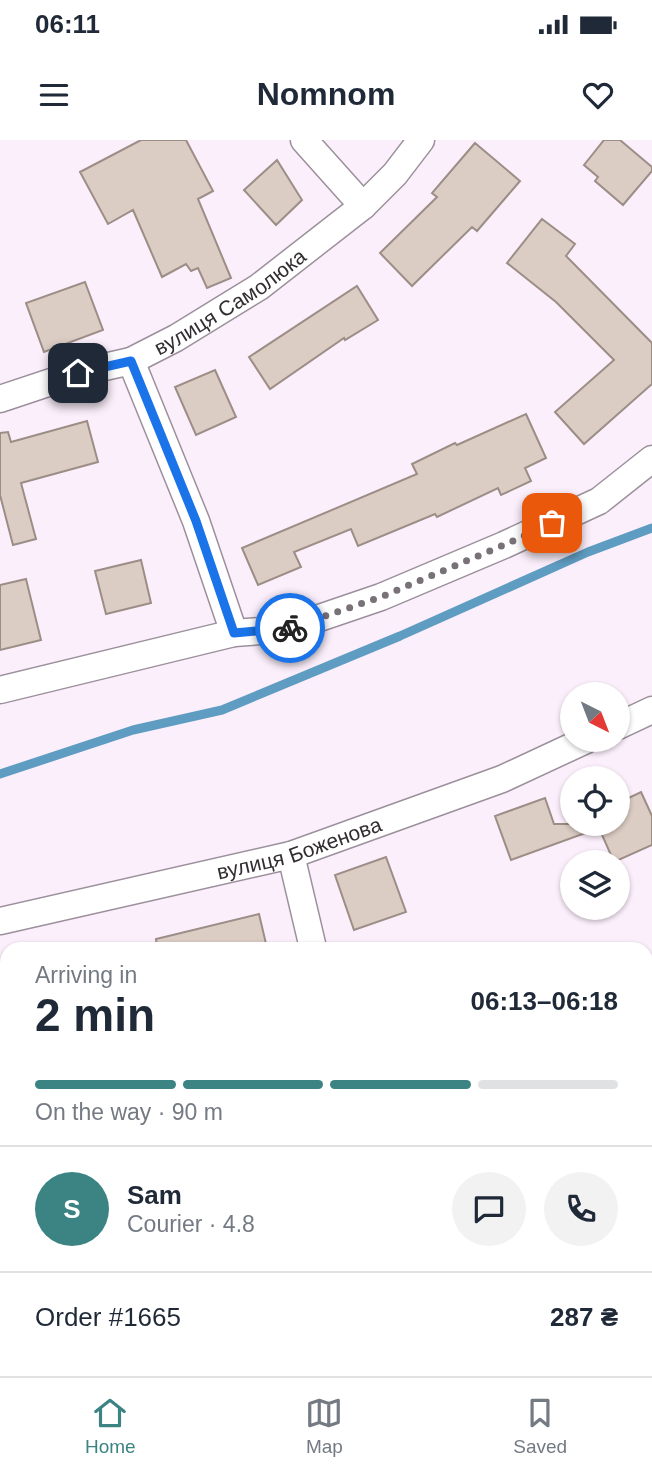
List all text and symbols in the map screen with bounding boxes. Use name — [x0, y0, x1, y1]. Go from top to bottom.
text: 06:11 — [35, 9, 100, 39]
icon: menu — [35, 76, 73, 114]
text: Nomnom — [257, 76, 395, 112]
icon: heart — [579, 76, 617, 114]
street label: вулиця Самолюка — [150, 244, 310, 359]
pin — [48, 343, 108, 403]
icon: home — [59, 354, 97, 392]
pin — [522, 493, 582, 553]
icon: bag — [533, 504, 571, 542]
courier — [255, 593, 325, 663]
icon: bike — [271, 609, 309, 647]
north arrow — [560, 682, 630, 752]
map controls — [560, 682, 630, 920]
button: locate — [560, 766, 630, 836]
street label: вулиця Боженова — [214, 812, 385, 883]
button: layers — [560, 850, 630, 920]
text: Arriving in — [35, 962, 137, 988]
text: 06:13–06:18 — [471, 986, 618, 1016]
text: 2 min — [35, 989, 155, 1041]
text: On the way · 90 m — [35, 1099, 223, 1125]
button: chat — [452, 1172, 526, 1246]
button: phone — [544, 1172, 618, 1246]
text: Sam — [127, 1180, 182, 1210]
text: S — [63, 1194, 81, 1224]
text: Courier · 4.8 — [127, 1211, 255, 1237]
text: Order #1665 — [35, 1302, 181, 1332]
text: 287 ₴ — [550, 1302, 618, 1332]
tab: Home — [85, 1394, 136, 1458]
tab: Map — [305, 1394, 343, 1458]
tab: Saved — [513, 1394, 567, 1458]

